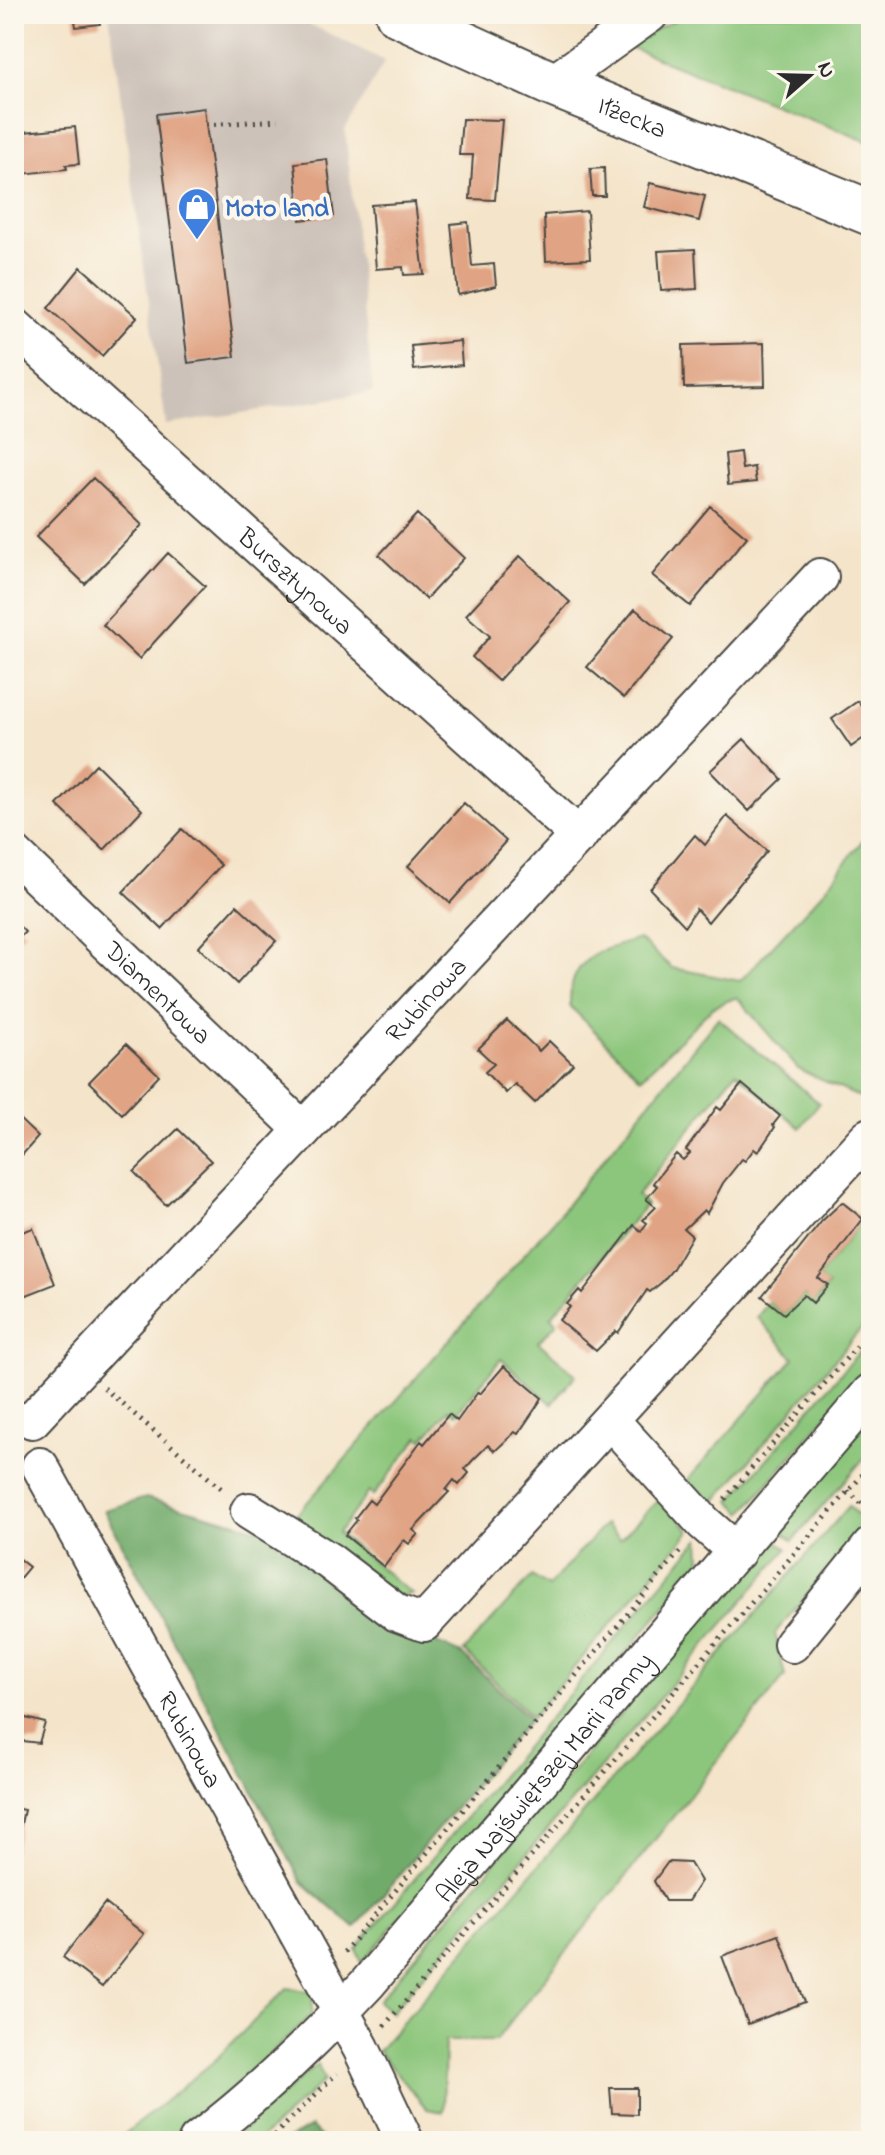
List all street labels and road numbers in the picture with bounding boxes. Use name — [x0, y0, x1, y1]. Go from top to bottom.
street label: Iłżecka — [591, 88, 672, 150]
street label: Bursztynowa — [227, 519, 361, 646]
street label: Diamentowa — [94, 933, 219, 1055]
street label: Rubinowa — [378, 950, 477, 1053]
street label: Aleja Najświętszej Marii Panny — [428, 1645, 664, 1912]
street label: Rubinowa — [146, 1685, 230, 1796]

